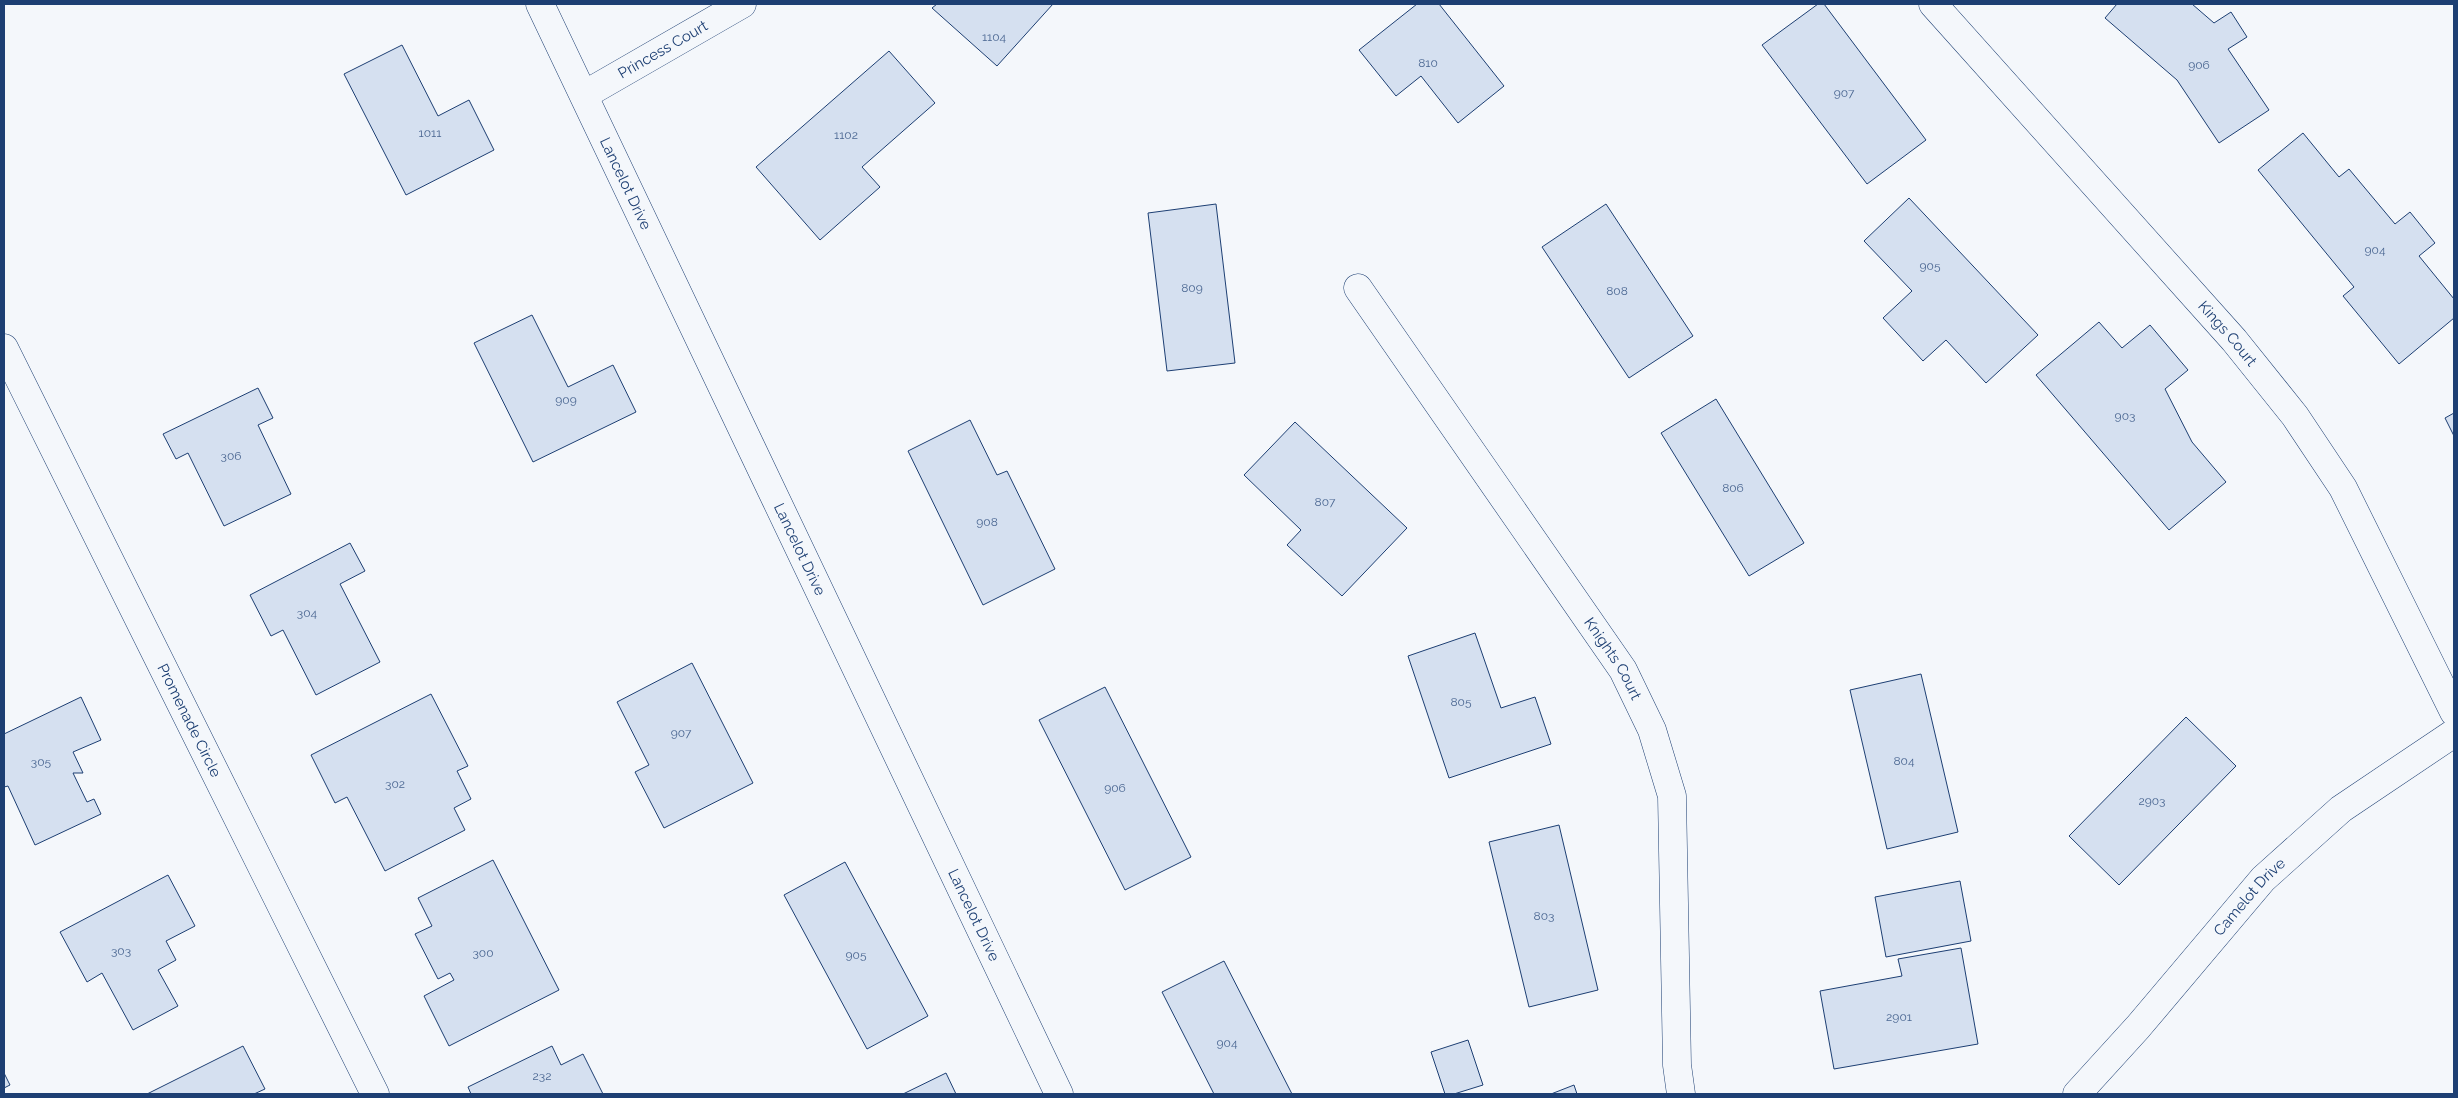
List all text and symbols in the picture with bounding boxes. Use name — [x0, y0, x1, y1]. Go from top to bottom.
street label: Princess Court — [615, 17, 711, 82]
house number: 1104 — [982, 30, 1007, 44]
house number: 810 — [1418, 56, 1438, 70]
house number: 906 — [2188, 58, 2210, 72]
house number: 907 — [1834, 86, 1855, 100]
house number: 1011 — [419, 126, 441, 140]
house number: 1102 — [834, 128, 858, 142]
street label: Lancelot Drive — [596, 135, 655, 233]
house number: 904 — [2365, 243, 2386, 257]
house number: 905 — [1920, 259, 1941, 273]
house number: 809 — [1181, 281, 1203, 295]
house number: 808 — [1606, 284, 1628, 298]
street label: Kings Court — [2194, 297, 2261, 370]
house number: 909 — [555, 393, 577, 407]
house number: 903 — [2115, 409, 2135, 423]
house number: 306 — [221, 449, 242, 463]
house number: 806 — [1722, 481, 1744, 495]
house number: 807 — [1315, 495, 1336, 509]
street label: Lancelot Drive — [770, 500, 829, 599]
house number: 908 — [976, 515, 998, 529]
house number: 304 — [297, 606, 318, 620]
street label: Knights Court — [1580, 614, 1645, 703]
street label: Promenade Circle — [153, 661, 225, 780]
house number: 805 — [1450, 695, 1472, 709]
house number: 907 — [671, 726, 692, 740]
house number: 804 — [1893, 754, 1915, 768]
house number: 305 — [31, 755, 52, 769]
house number: 302 — [385, 777, 405, 791]
house number: 906 — [1104, 781, 1126, 795]
house number: 2903 — [2138, 794, 2166, 808]
street label: Camelot Drive — [2210, 854, 2289, 940]
street label: Lancelot Drive — [944, 866, 1004, 964]
house number: 803 — [1534, 909, 1554, 923]
house number: 303 — [111, 944, 131, 958]
house number: 300 — [472, 946, 494, 960]
house number: 905 — [846, 948, 867, 962]
house number: 2901 — [1886, 1010, 1912, 1024]
house number: 904 — [1217, 1036, 1238, 1050]
house number: 232 — [533, 1069, 551, 1083]

